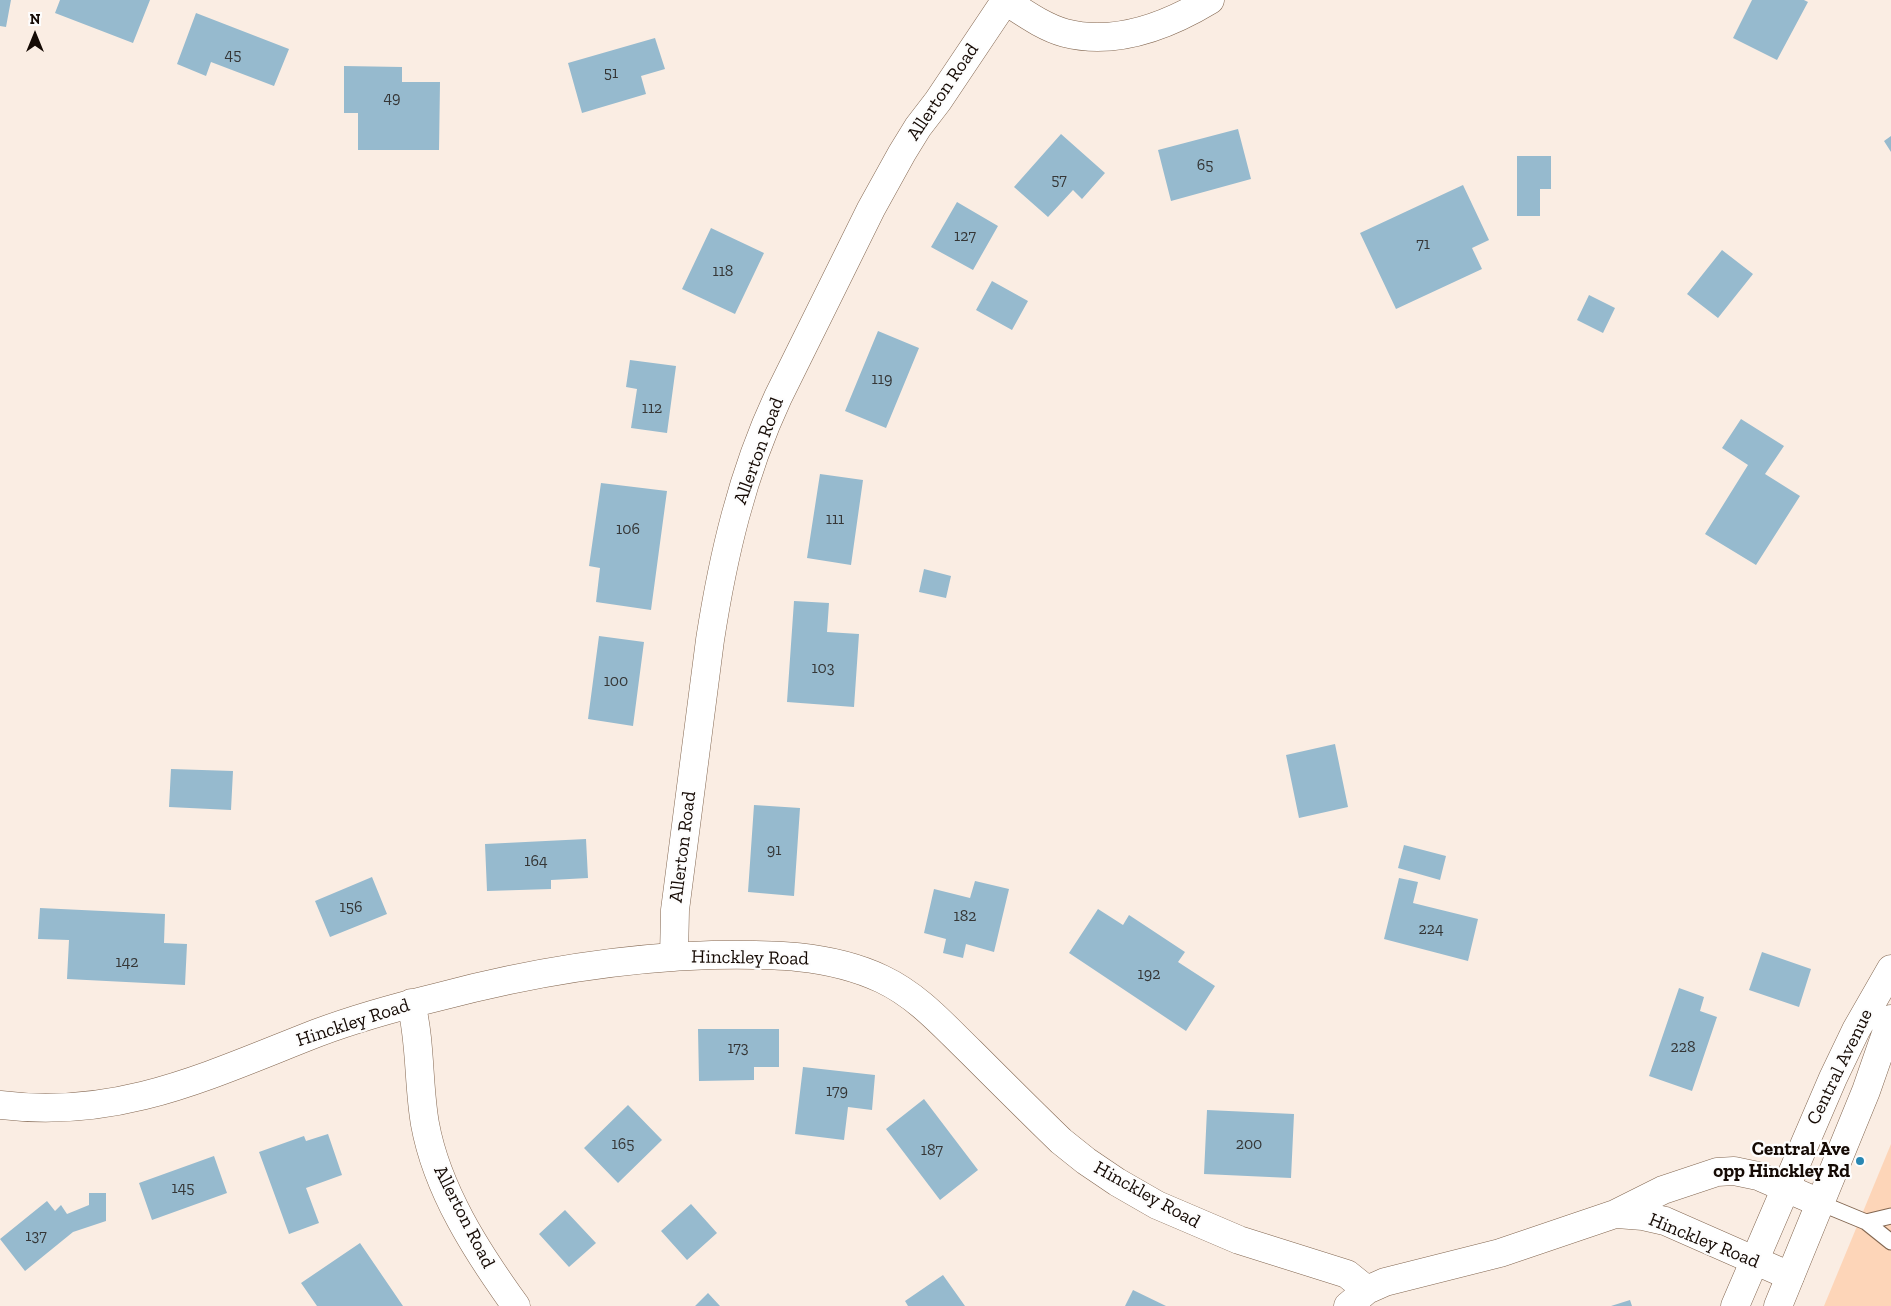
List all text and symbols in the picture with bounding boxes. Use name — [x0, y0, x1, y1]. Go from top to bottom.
north arrow — [10, 10, 60, 60]
text: N — [30, 11, 40, 28]
street label: Allerton Road — [902, 39, 984, 145]
house number: 45 — [225, 45, 241, 65]
house number: 51 — [604, 63, 618, 83]
house number: 49 — [383, 88, 401, 108]
house number: 65 — [1197, 155, 1213, 175]
house number: 57 — [1051, 170, 1067, 190]
house number: 127 — [954, 226, 976, 246]
house number: 71 — [1416, 234, 1430, 254]
house number: 118 — [713, 261, 733, 281]
house number: 119 — [872, 369, 892, 389]
street label: Allerton Road — [729, 394, 789, 508]
house number: 112 — [642, 398, 662, 418]
house number: 111 — [826, 509, 844, 529]
house number: 106 — [616, 519, 640, 539]
house number: 103 — [811, 658, 835, 678]
house number: 100 — [604, 671, 628, 691]
street label: Allerton Road — [665, 790, 701, 904]
house number: 91 — [767, 840, 781, 860]
house number: 164 — [524, 851, 548, 871]
house number: 156 — [340, 897, 362, 917]
house number: 182 — [953, 906, 977, 926]
house number: 224 — [1418, 919, 1444, 939]
street label: Hinckley Road — [691, 946, 809, 970]
house number: 142 — [115, 952, 139, 972]
house number: 192 — [1138, 964, 1160, 984]
street label: Hinckley Road — [293, 994, 413, 1052]
street label: Central Avenue — [1802, 1005, 1878, 1129]
house number: 228 — [1670, 1037, 1696, 1057]
house number: 173 — [727, 1038, 749, 1058]
house number: 179 — [826, 1081, 848, 1101]
house number: 165 — [612, 1134, 634, 1154]
house number: 200 — [1236, 1134, 1262, 1154]
place label: Central Ave opp Hinckley Rd — [1713, 1139, 1850, 1183]
house number: 187 — [921, 1140, 943, 1160]
marker: Central Ave opp Hinckley Rd — [1854, 1155, 1866, 1167]
street label: Hinckley Road — [1090, 1156, 1204, 1234]
street label: Allerton Road — [428, 1162, 500, 1272]
house number: 145 — [172, 1178, 194, 1198]
street label: Hinckley Road — [1645, 1208, 1763, 1274]
house number: 137 — [25, 1226, 47, 1246]

